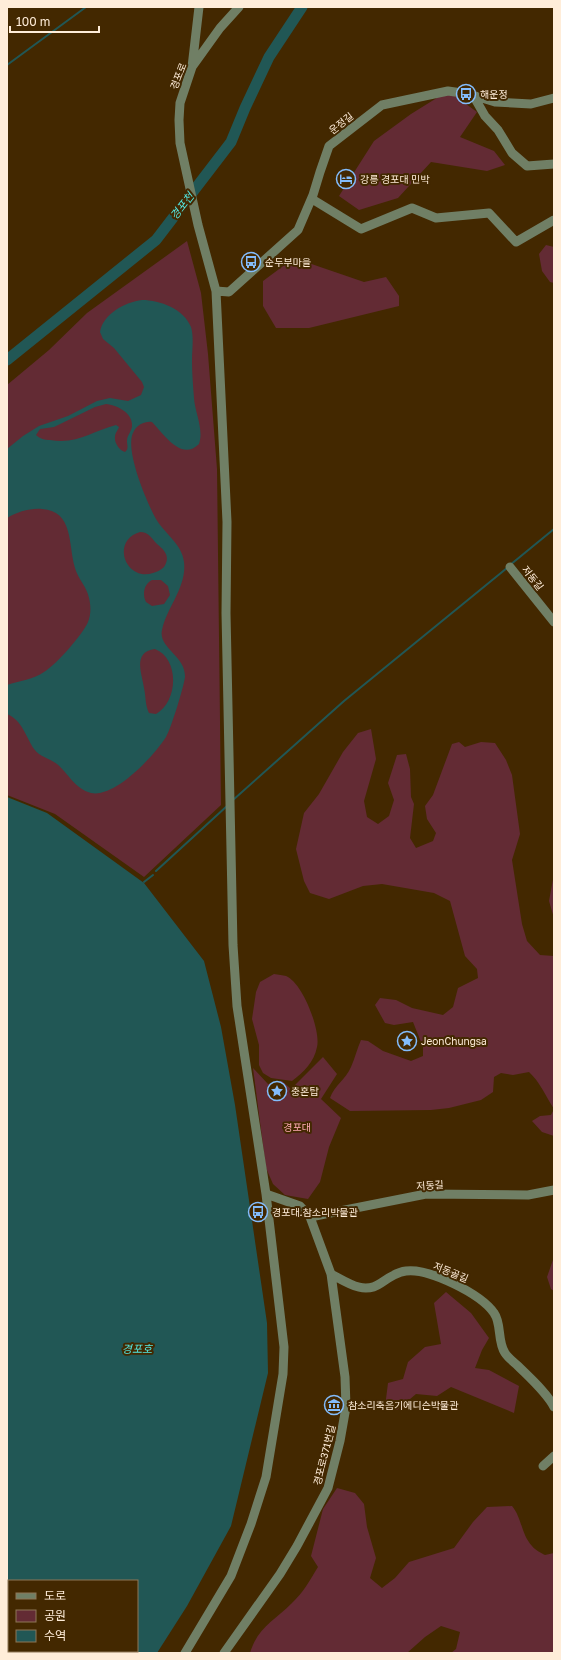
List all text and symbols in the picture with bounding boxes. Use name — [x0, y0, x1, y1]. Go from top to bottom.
scale bar — [10, 8, 99, 34]
text: 100 m — [16, 14, 50, 29]
street label: 경포로 — [167, 61, 189, 91]
bus stop icon: 해운정 — [455, 83, 477, 105]
place label: 해운정 — [480, 88, 508, 100]
street label: 운정길 — [326, 110, 356, 136]
hotel icon: 강릉 경포대 민박 — [335, 168, 357, 190]
place label: 강릉 경포대 민박 — [360, 173, 430, 185]
water label: 경포천 — [167, 188, 197, 222]
bus stop icon: 순두부마을 — [240, 251, 262, 273]
place label: 순두부마을 — [265, 256, 311, 268]
street label: 저동길 — [520, 563, 546, 593]
place icon: JeonChungsa — [396, 1030, 418, 1052]
place label: JeonChungsa — [421, 1035, 487, 1047]
place icon: 충혼탑 — [266, 1080, 288, 1102]
place label: 충혼탑 — [291, 1085, 319, 1097]
park label: 경포대 — [283, 1121, 311, 1133]
street label: 저동길 — [416, 1178, 444, 1192]
bus stop icon: 경포대.참소리박물관 — [247, 1201, 269, 1223]
place label: 경포대.참소리박물관 — [272, 1206, 359, 1218]
street label: 저동골길 — [432, 1260, 470, 1284]
water label: 경포호 — [122, 1342, 153, 1355]
museum icon: 참소리축음기에디슨박물관 — [323, 1394, 345, 1416]
place label: 참소리축음기에디슨박물관 — [348, 1399, 459, 1411]
street label: 경포로371번길 — [311, 1423, 337, 1487]
legend — [8, 1580, 138, 1652]
text: 도로 — [44, 1588, 66, 1603]
text: 공원 — [44, 1608, 66, 1623]
text: 수역 — [44, 1628, 66, 1643]

